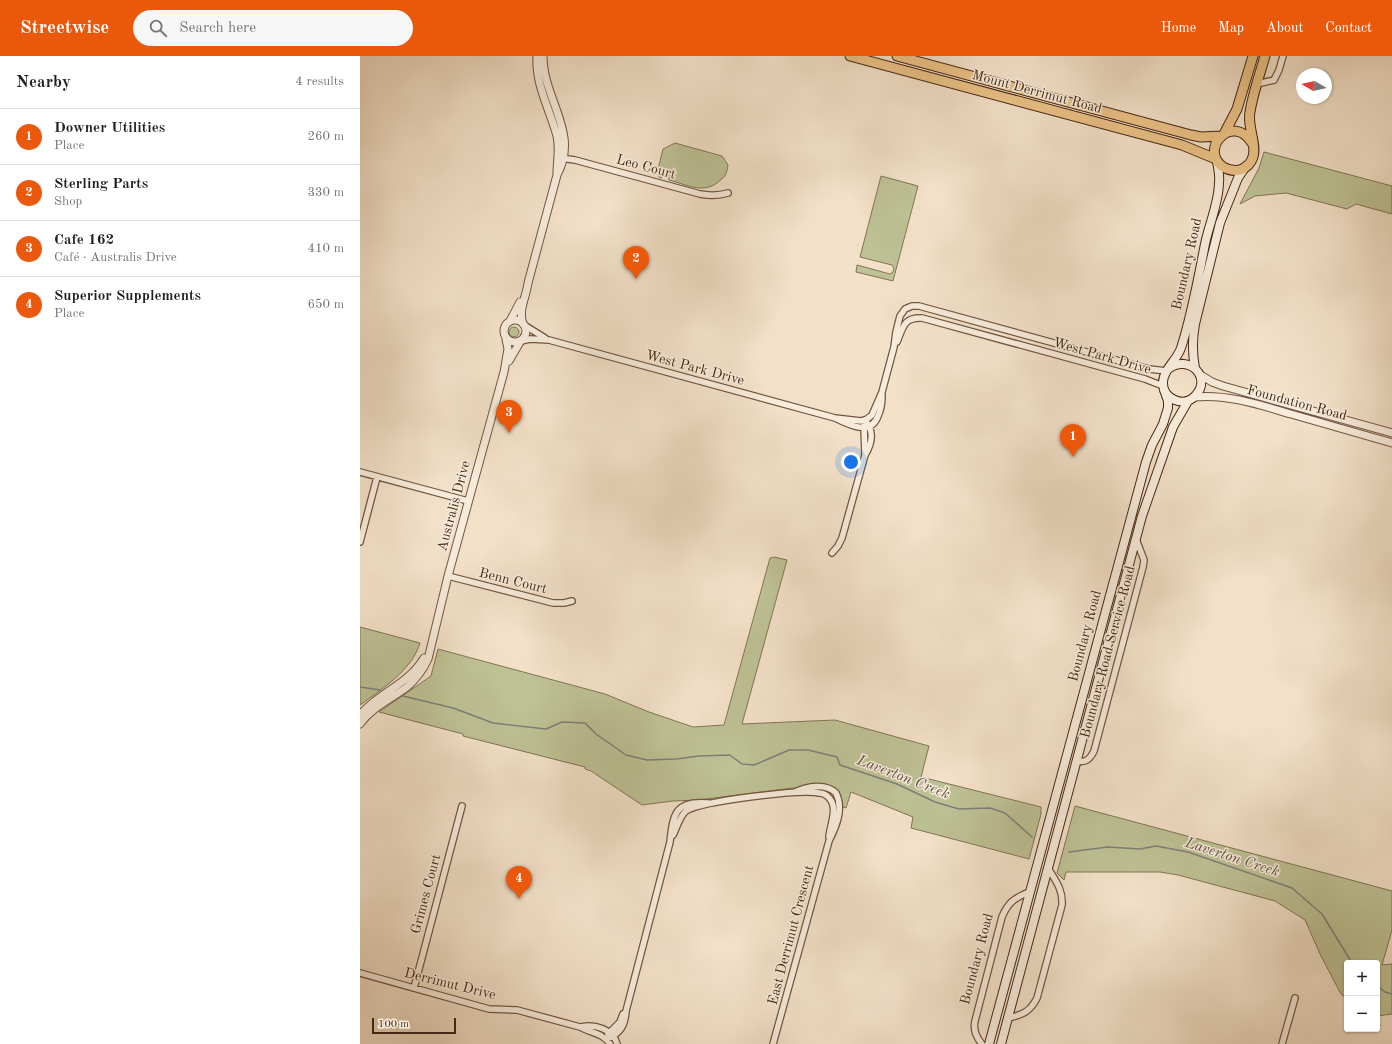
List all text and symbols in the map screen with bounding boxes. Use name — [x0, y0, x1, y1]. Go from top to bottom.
search box — [133, 10, 413, 46]
icon: search — [147, 17, 169, 39]
text: Streetwise — [20, 19, 109, 38]
text: Search here — [179, 21, 256, 36]
text: Home — [1161, 21, 1196, 35]
text: Map — [1218, 21, 1244, 35]
text: About — [1266, 21, 1303, 35]
text: Contact — [1325, 21, 1372, 35]
street label: Mount Derrimut Road — [971, 68, 1103, 116]
north arrow — [1296, 68, 1332, 104]
text: Nearby — [16, 74, 71, 91]
text: 4 results — [295, 75, 344, 88]
text: Downer Utilities — [54, 121, 165, 136]
text: 1 — [25, 130, 33, 143]
text: 260 m — [307, 130, 344, 143]
text: Place — [54, 139, 84, 152]
street label: Leo Court — [615, 152, 677, 182]
text: Sterling Parts — [54, 177, 148, 192]
text: 2 — [25, 186, 33, 199]
text: 330 m — [307, 186, 344, 199]
text: Shop — [54, 195, 82, 208]
street label: Boundary Road — [1170, 217, 1204, 311]
text: Cafe 162 — [54, 233, 114, 248]
text: 3 — [25, 242, 33, 255]
text: 410 m — [307, 242, 344, 255]
pin: 2 — [623, 246, 649, 279]
text: Café · Australis Drive — [54, 251, 177, 264]
text: Superior Supplements — [54, 289, 201, 304]
text: 4 — [25, 298, 33, 311]
text: 650 m — [307, 298, 344, 311]
text: Place — [54, 307, 84, 320]
street label: West Park Drive — [1051, 335, 1153, 377]
street label: West Park Drive — [644, 348, 746, 388]
street label: Foundation Road — [1245, 383, 1349, 423]
pin: 3 — [496, 400, 522, 433]
pin: 1 — [1060, 424, 1086, 457]
your location — [841, 452, 861, 472]
street label: Australis Drive — [435, 459, 473, 553]
street label: Boundary Road Service Road — [1078, 564, 1138, 740]
street label: Benn Court — [478, 566, 549, 596]
street label: Boundary Road — [1066, 589, 1104, 683]
water label: Laverton Creek — [854, 753, 952, 803]
water label: Laverton Creek — [1182, 835, 1281, 880]
street label: Grimes Court — [409, 853, 443, 935]
street label: East Derrimut Crescent — [766, 863, 816, 1006]
pin: 4 — [506, 866, 532, 899]
street label: Boundary Road — [958, 912, 996, 1006]
map controls — [1344, 960, 1380, 1032]
button: + — [1344, 960, 1380, 996]
street label: Derrimut Drive — [403, 966, 497, 1002]
button: − — [1344, 996, 1380, 1032]
scale bar — [372, 1016, 456, 1035]
text: 100 m — [378, 1019, 409, 1030]

